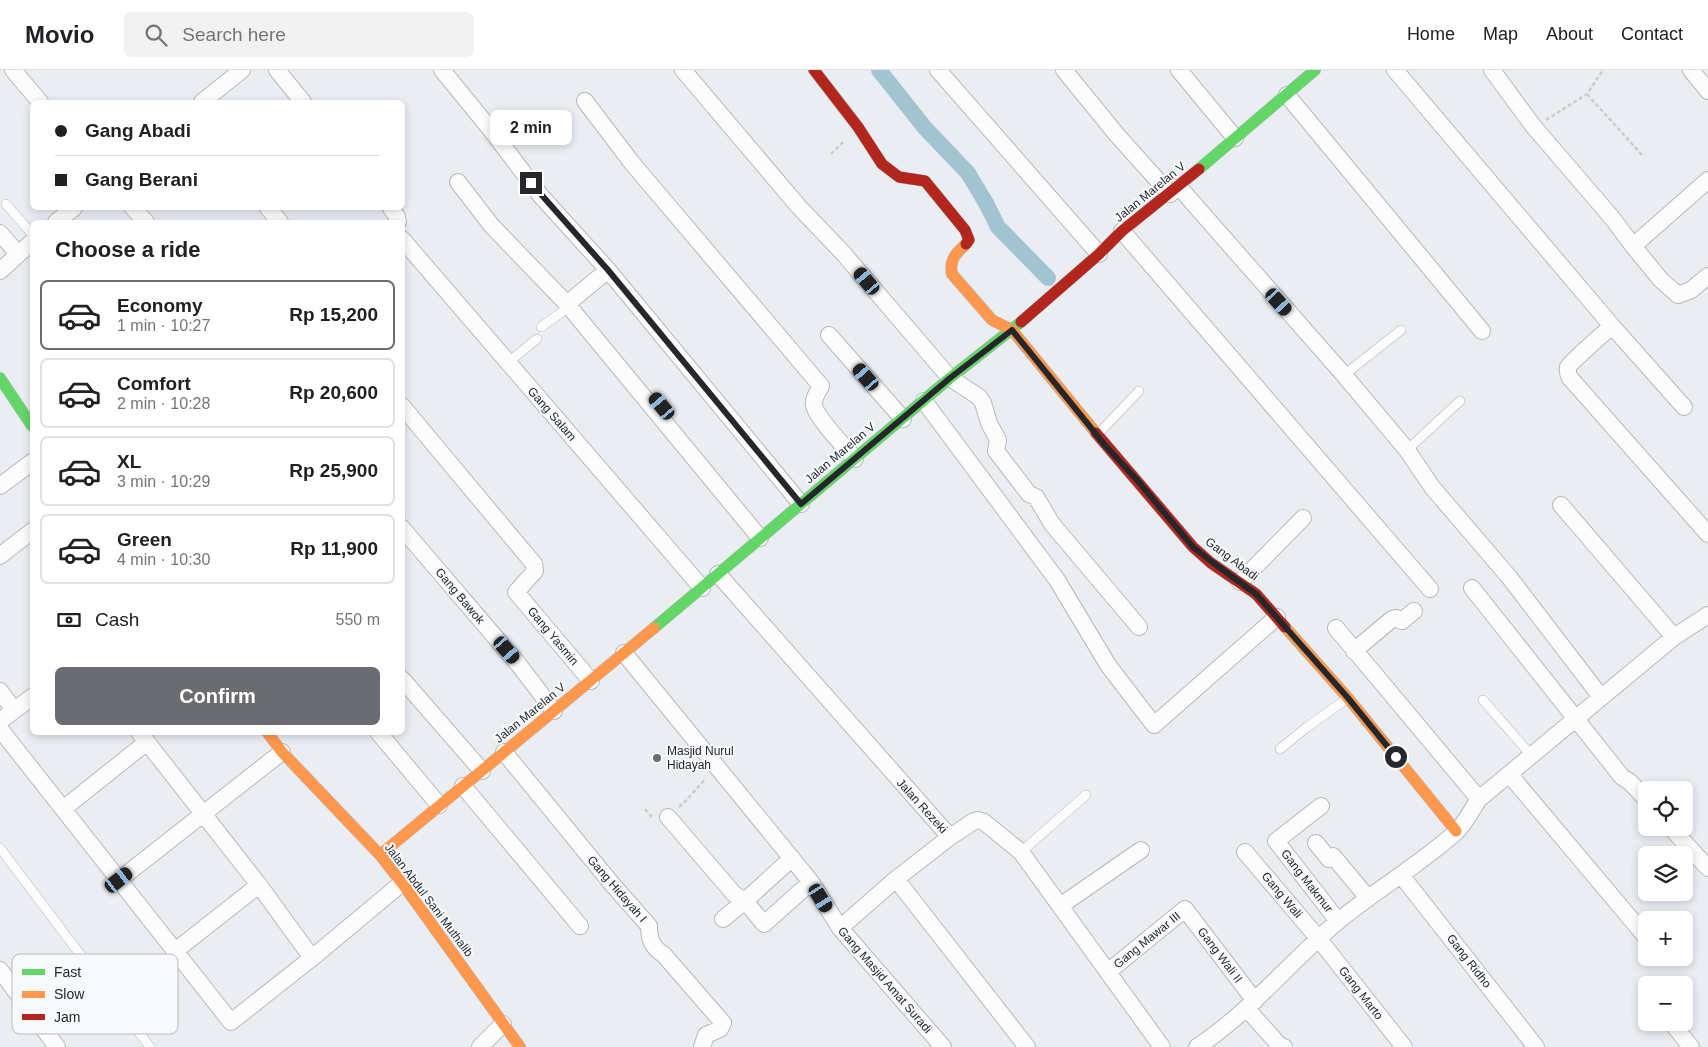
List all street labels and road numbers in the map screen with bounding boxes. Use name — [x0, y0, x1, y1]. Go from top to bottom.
street label: Jalan Marelan V — [1112, 159, 1188, 225]
street label: Gang Salam — [525, 384, 579, 444]
street label: Jalan Marelan V — [802, 420, 878, 486]
street label: Gang Abadi — [1203, 535, 1261, 583]
street label: Gang Bawok — [433, 565, 488, 628]
street label: Gang Yasmin — [525, 604, 581, 668]
street label: Jalan Marelan V — [492, 680, 568, 746]
street label: Jalan Rezeki — [894, 776, 950, 836]
street label: Jalan Abdul Sani Muthalib — [382, 841, 476, 960]
street label: Gang Makmur — [1278, 847, 1336, 915]
street label: Gang Hidayah I — [584, 853, 650, 925]
street label: Gang Wali — [1259, 869, 1305, 921]
street label: Gang Mawar III — [1111, 909, 1183, 971]
street label: Gang Masjid Amat Suradi — [835, 924, 935, 1036]
street label: Gang Wali II — [1195, 925, 1245, 985]
street label: Gang Ridho — [1444, 931, 1494, 991]
street label: Gang Marto — [1336, 964, 1386, 1023]

